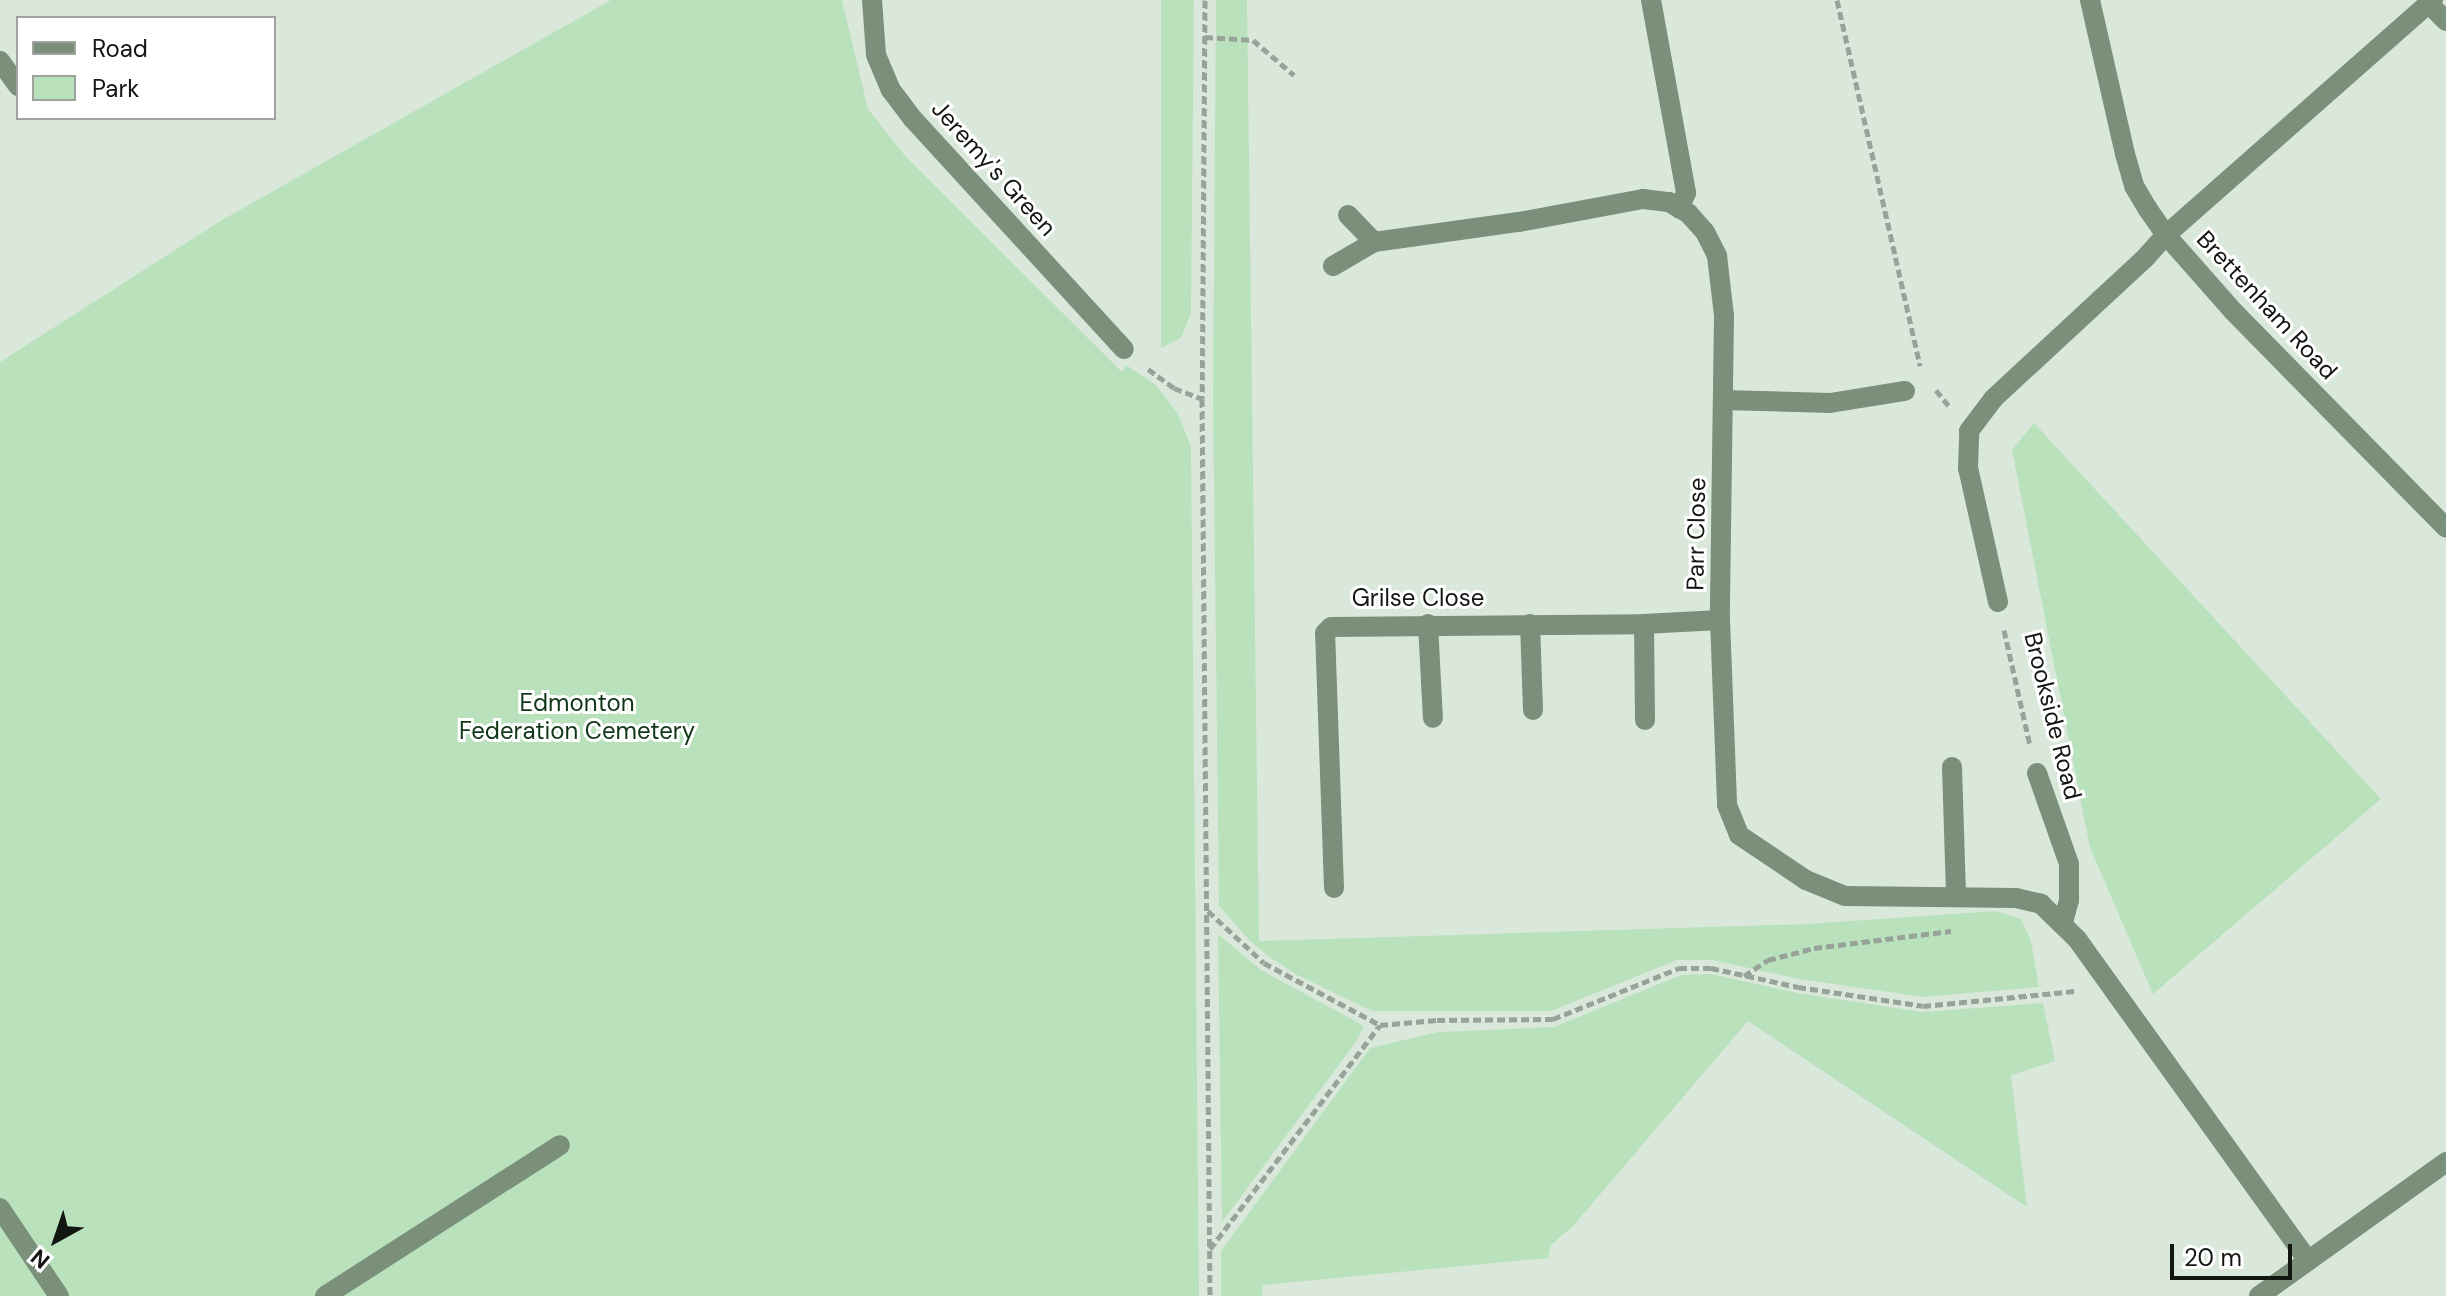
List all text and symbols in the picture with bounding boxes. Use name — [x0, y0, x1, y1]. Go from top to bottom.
legend — [16, 16, 276, 120]
text: Road — [92, 33, 148, 64]
text: Park — [92, 73, 139, 104]
street label: Jeremy's Green — [926, 94, 1062, 242]
street label: Brettenham Road — [2191, 225, 2343, 385]
street label: Parr Close — [1681, 477, 1711, 591]
street label: Grilse Close — [1352, 584, 1484, 612]
street label: Brookside Road — [2018, 629, 2088, 803]
park label: Edmonton Federation Cemetery — [459, 689, 695, 745]
north arrow — [16, 1200, 96, 1280]
scale bar — [2174, 1228, 2296, 1278]
text: 20 m — [2184, 1242, 2242, 1273]
text: N — [25, 1243, 56, 1275]

